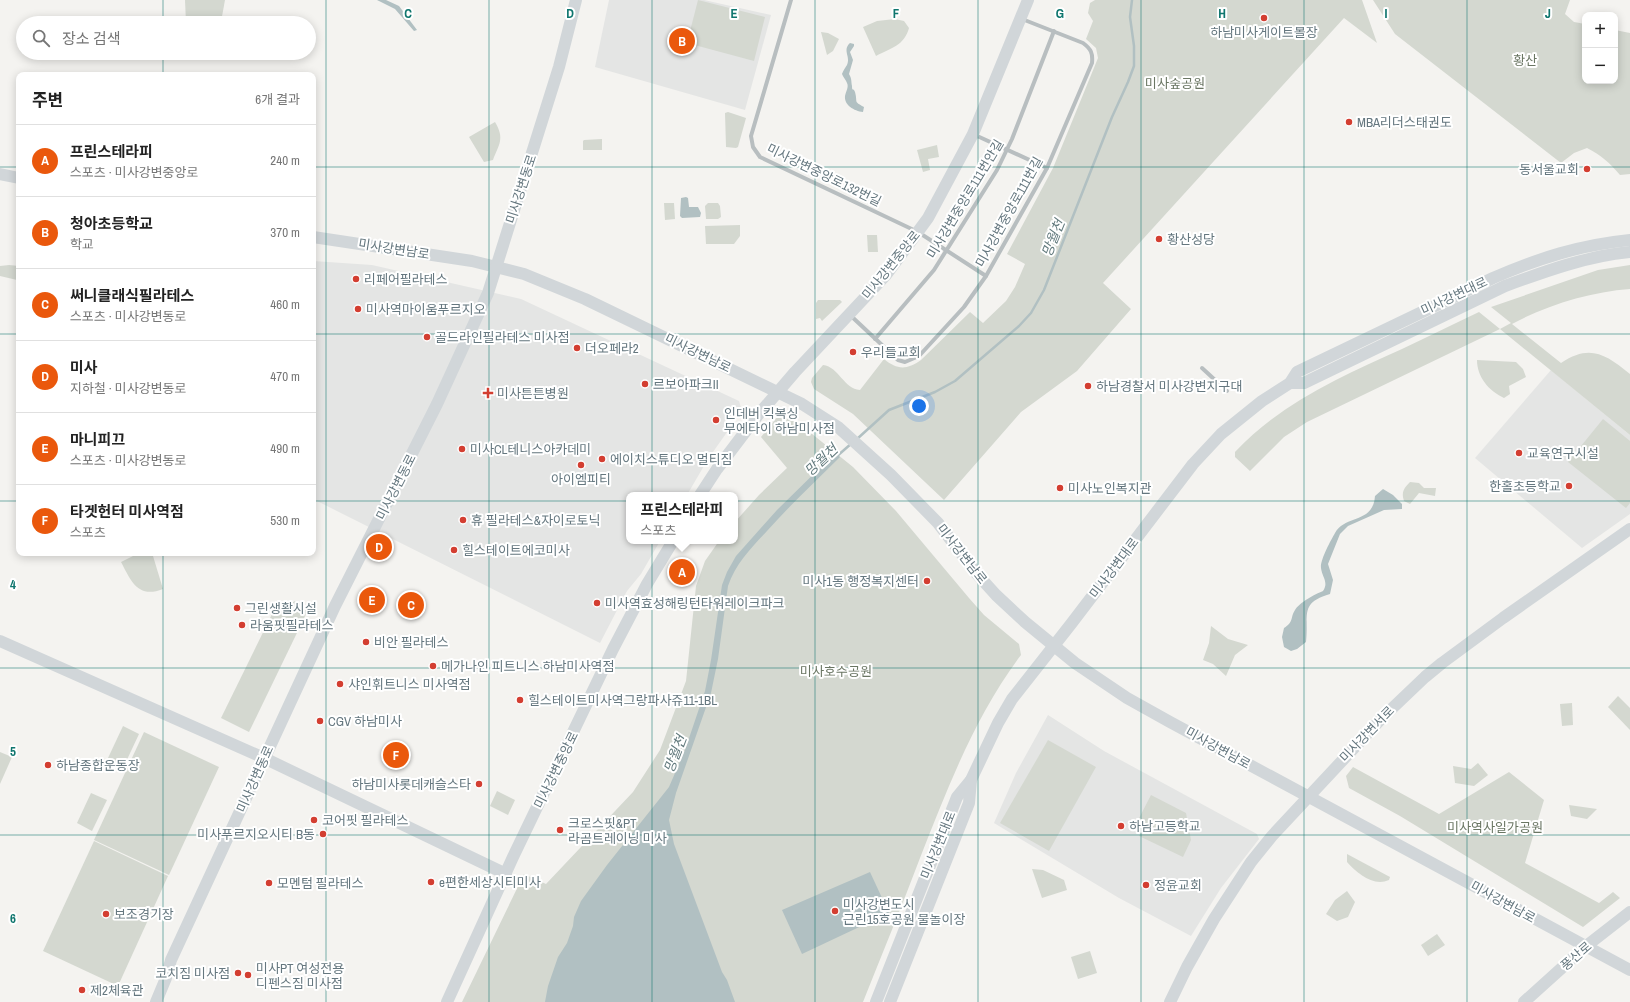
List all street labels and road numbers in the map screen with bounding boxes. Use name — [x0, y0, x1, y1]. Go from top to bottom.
street label: 미사강변중앙로111번안길 — [923, 136, 1007, 262]
street label: 미사강변중앙로132번길 — [764, 140, 884, 210]
street label: 미사강변동로 — [502, 152, 540, 226]
street label: 미사강변중앙로111번길 — [972, 154, 1046, 270]
street label: 미사강변중앙로 — [858, 227, 924, 303]
street label: 미사강변남로 — [357, 235, 431, 263]
street label: 미사강변대로 — [1418, 273, 1490, 319]
street label: 미사강변남로 — [662, 330, 734, 376]
street label: 미사강변동로 — [372, 451, 420, 523]
street label: 미사강변남로 — [933, 520, 991, 588]
street label: 미사강변대로 — [1086, 534, 1142, 602]
street label: 미사강변서로 — [1336, 702, 1398, 766]
street label: 미사강변남로 — [1182, 723, 1254, 773]
street label: 미사강변중앙로 — [530, 729, 582, 811]
street label: 미사강변동로 — [233, 743, 277, 815]
street label: 미사강변대로 — [917, 809, 959, 881]
street label: 미사강변남로 — [1467, 877, 1539, 927]
street label: 풍산로 — [1557, 938, 1595, 974]

